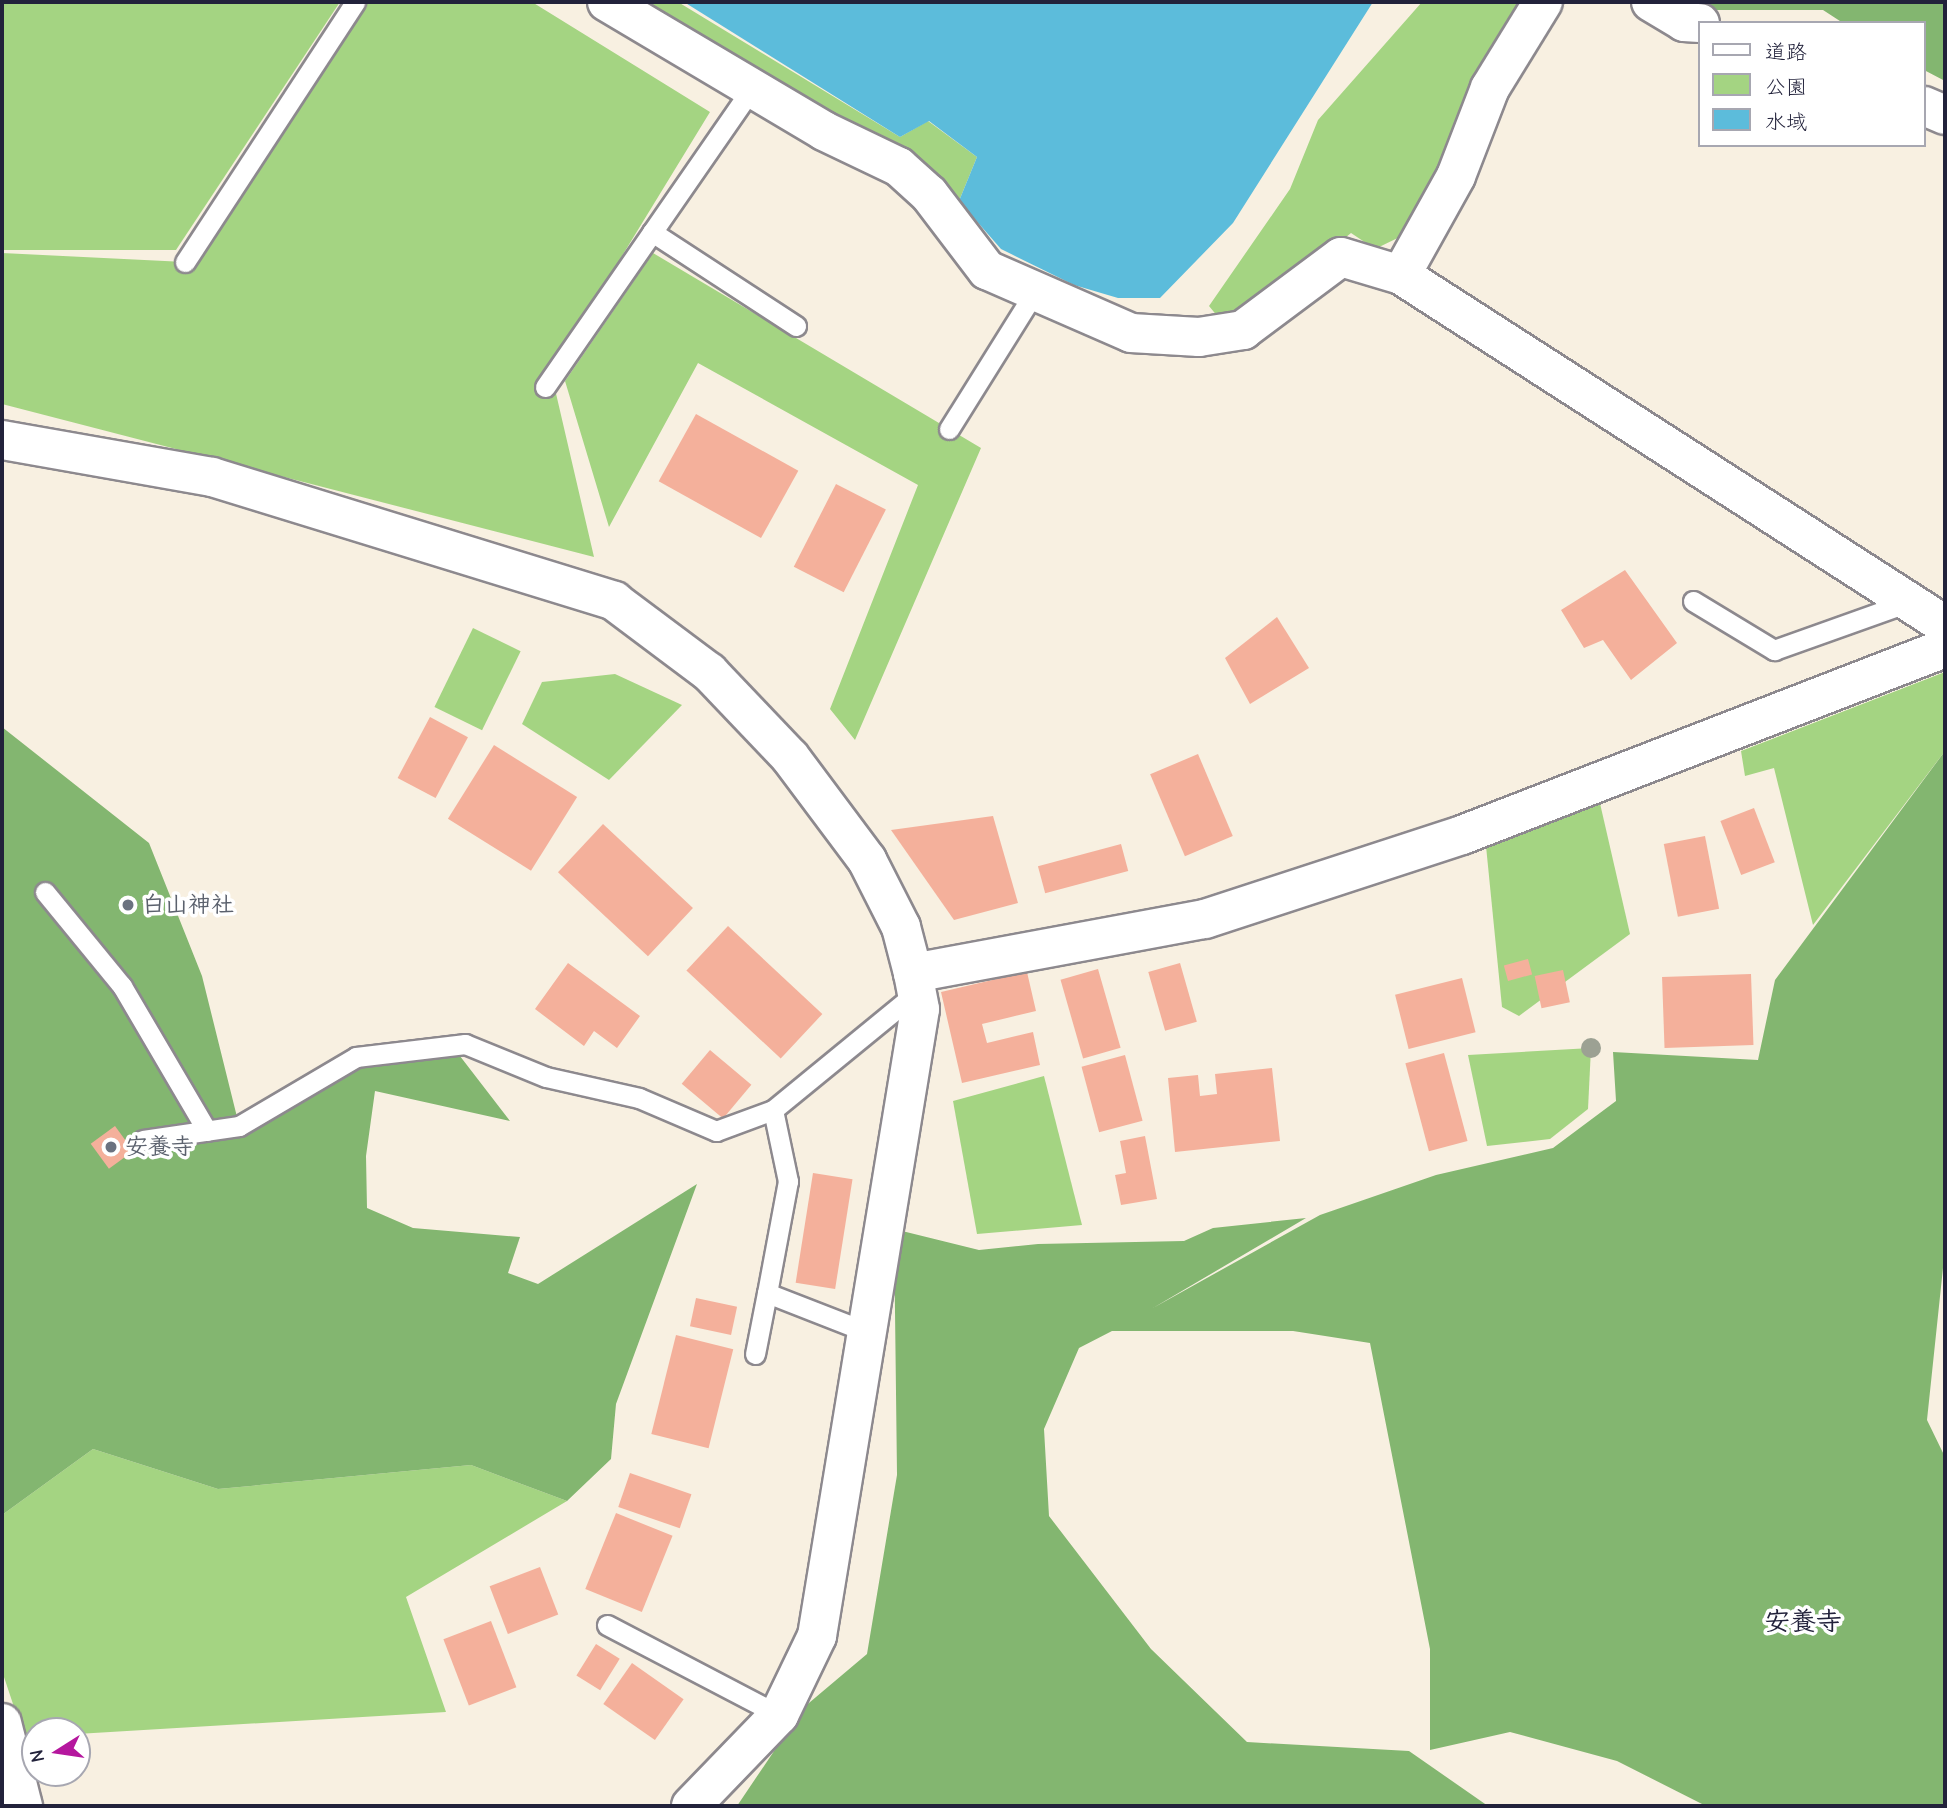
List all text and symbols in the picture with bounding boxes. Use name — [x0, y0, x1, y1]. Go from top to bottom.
legend — [1699, 21, 1926, 147]
text: 道路 — [1765, 40, 1807, 64]
text: 公園 — [1765, 75, 1807, 99]
text: 水域 — [1765, 110, 1807, 134]
place label: 白山神社 — [142, 891, 234, 919]
marker: 白山神社 — [120, 897, 136, 913]
place label: 安養寺 — [125, 1133, 194, 1161]
marker: 安養寺 — [103, 1139, 119, 1155]
district label: 安養寺 — [1764, 1607, 1842, 1639]
north arrow — [21, 1717, 91, 1787]
text: N — [25, 1748, 49, 1764]

